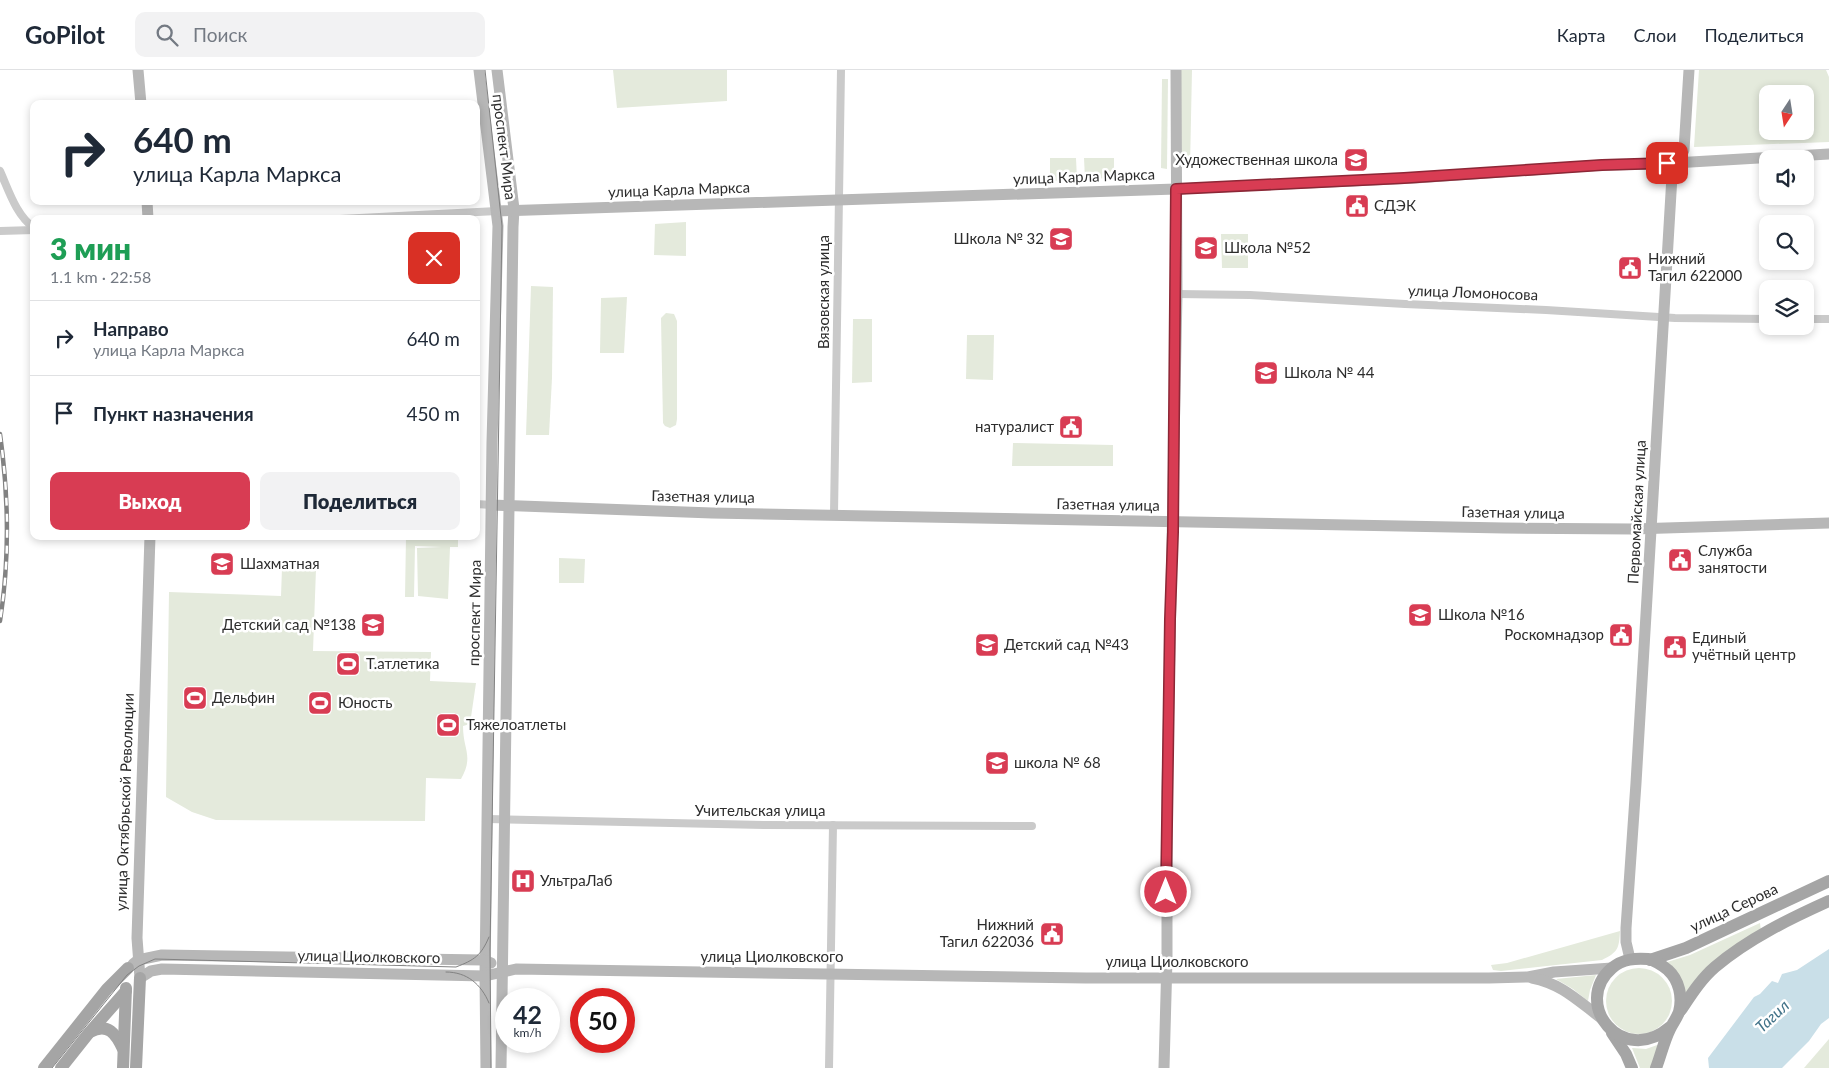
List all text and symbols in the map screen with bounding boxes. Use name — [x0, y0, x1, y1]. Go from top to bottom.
search box — [135, 12, 485, 57]
text: GoPilot — [25, 20, 105, 49]
icon: search — [153, 21, 181, 49]
text: Поиск — [193, 23, 247, 46]
text: Карта — [1557, 24, 1605, 46]
text: Слои — [1633, 24, 1677, 46]
text: Поделиться — [1705, 24, 1804, 46]
north arrow — [1759, 85, 1814, 140]
map controls — [1759, 85, 1814, 335]
street label: проспект Мира — [490, 93, 520, 201]
text: 640 m — [133, 118, 232, 160]
icon: right — [50, 120, 115, 185]
pin — [1646, 142, 1688, 184]
school or university icon: Художественная школа — [1343, 147, 1369, 173]
icon: arrive — [1653, 149, 1681, 177]
place label: Художественная школа — [1175, 150, 1338, 168]
button: sound — [1759, 150, 1814, 205]
text: улица Карла Маркса — [133, 160, 341, 187]
street label: улица Карла Маркса — [1013, 165, 1155, 187]
street label: улица Карла Маркса — [608, 178, 750, 200]
public building icon: СДЭК — [1344, 193, 1370, 219]
place label: СДЭК — [1374, 196, 1416, 214]
button: search — [1759, 215, 1814, 270]
school or university icon: Школа № 32 — [1048, 226, 1074, 252]
place label: Школа № 32 — [954, 229, 1044, 247]
text: 3 мин — [50, 230, 131, 266]
button: close — [408, 232, 460, 284]
street label: Вязовская улица — [814, 235, 832, 349]
school or university icon: Школа №52 — [1193, 235, 1219, 261]
place label: Школа №52 — [1224, 238, 1311, 256]
place label: Нижний Тагил 622000 — [1648, 249, 1743, 284]
public building icon: Нижний Тагил 622000 — [1617, 255, 1643, 281]
text: 1.1 km · 22:58 — [50, 267, 151, 286]
button: layers — [1759, 280, 1814, 335]
street label: улица Ломоносова — [1408, 281, 1539, 303]
text: Направо — [93, 317, 169, 340]
icon: right — [50, 324, 78, 352]
text: 640 m — [406, 327, 460, 350]
text: улица Карла Маркса — [93, 340, 245, 359]
school or university icon: Школа № 44 — [1253, 360, 1279, 386]
place label: Школа № 44 — [1284, 363, 1375, 381]
icon: arrive — [50, 399, 78, 427]
text: Пункт назначения — [93, 402, 254, 425]
text: 450 m — [406, 402, 460, 425]
public building icon: натуралист — [1058, 414, 1084, 440]
place label: натуралист — [975, 417, 1054, 435]
street label: Первомайская улица — [1623, 439, 1649, 584]
button: Выход — [50, 472, 250, 530]
button: Поделиться — [260, 472, 460, 530]
street label: Газетная улица — [651, 486, 755, 506]
street label: Газетная улица — [1056, 494, 1160, 514]
street label: Газетная улица — [1461, 502, 1565, 522]
place label: Служба занятости — [1698, 541, 1767, 576]
public building icon: Служба занятости — [1667, 547, 1693, 573]
school or university icon: Шахматная — [209, 551, 235, 577]
place label: Шахматная — [240, 554, 320, 572]
street label: проспект Мира — [464, 560, 484, 666]
school or university icon: Школа №16 — [1407, 602, 1433, 628]
place label: Школа №16 — [1438, 605, 1525, 623]
school or university icon: Детский сад №138 — [360, 612, 386, 638]
place label: Детский сад №138 — [222, 615, 356, 633]
public building icon: Роскомнадзор — [1608, 622, 1634, 648]
place label: Роскомнадзор — [1504, 625, 1604, 643]
place label: Единый учётный центр — [1692, 628, 1796, 663]
school or university icon: Детский сад №43 — [974, 632, 1000, 658]
public building icon: Единый учётный центр — [1662, 634, 1688, 660]
place label: Детский сад №43 — [1004, 635, 1129, 653]
sports icon: Т.атлетика — [335, 651, 361, 677]
place label: Т.атлетика — [366, 654, 439, 672]
sports icon: Дельфин — [182, 685, 208, 711]
place label: Дельфин — [212, 688, 275, 706]
sports icon: Юность — [307, 690, 333, 716]
street label: улица Октябрьской Революции — [111, 693, 137, 911]
place label: Юность — [338, 693, 392, 711]
sports icon: Тяжелоатлеты — [435, 712, 461, 738]
place label: Тяжелоатлеты — [466, 715, 566, 733]
school or university icon: школа № 68 — [984, 750, 1010, 776]
place label: школа № 68 — [1014, 753, 1101, 771]
street label: Учительская улица — [695, 801, 825, 819]
position arrow — [1139, 865, 1191, 917]
hospital icon: УльтраЛаб — [510, 868, 536, 894]
place label: УльтраЛаб — [540, 871, 613, 889]
street label: улица Серова — [1687, 879, 1780, 935]
place label: Нижний Тагил 622036 — [940, 915, 1034, 950]
public building icon: Нижний Тагил 622036 — [1039, 921, 1065, 947]
street label: улица Циолковского — [297, 946, 441, 966]
street label: улица Циолковского — [701, 947, 843, 965]
street label: улица Циолковского — [1106, 952, 1248, 970]
speed limit sign: 50 — [570, 988, 635, 1053]
water label: Тагил — [1751, 995, 1792, 1036]
text: 42 — [513, 999, 542, 1029]
text: km/h — [513, 1025, 542, 1040]

